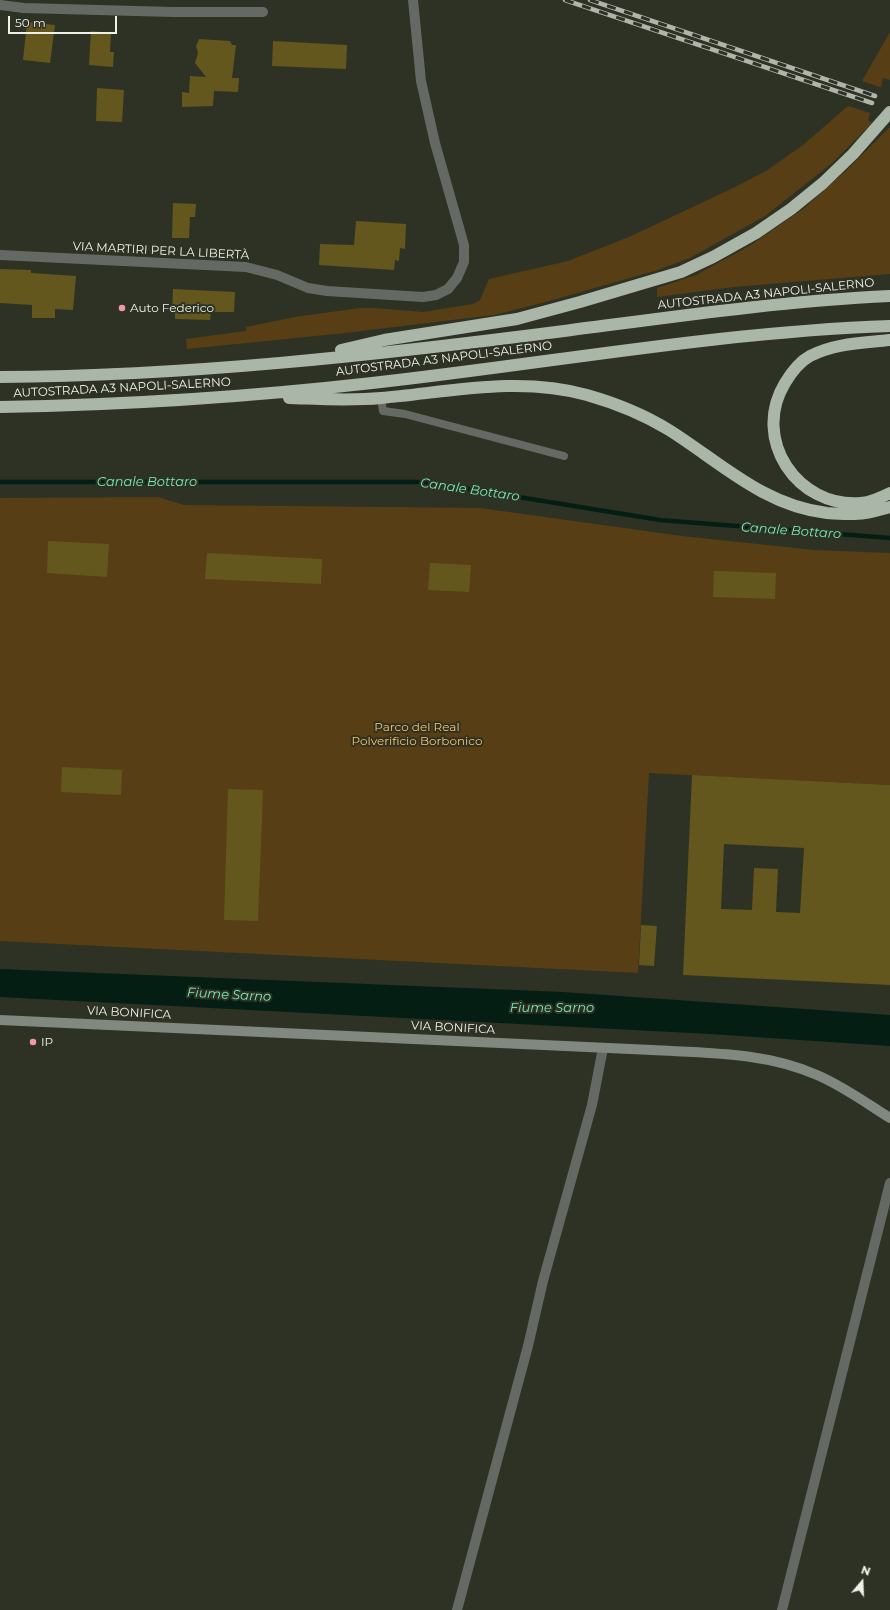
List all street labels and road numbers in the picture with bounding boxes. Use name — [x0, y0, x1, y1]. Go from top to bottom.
street label: VIA MARTIRI PER LA LIBERTÀ — [72, 239, 250, 263]
street label: AUTOSTRADA A3 NAPOLI-SALERNO — [657, 275, 875, 313]
street label: AUTOSTRADA A3 NAPOLI-SALERNO — [335, 339, 553, 379]
street label: AUTOSTRADA A3 NAPOLI-SALERNO — [13, 375, 231, 401]
street label: VIA BONIFICA — [87, 1004, 171, 1022]
street label: VIA BONIFICA — [411, 1019, 495, 1037]

